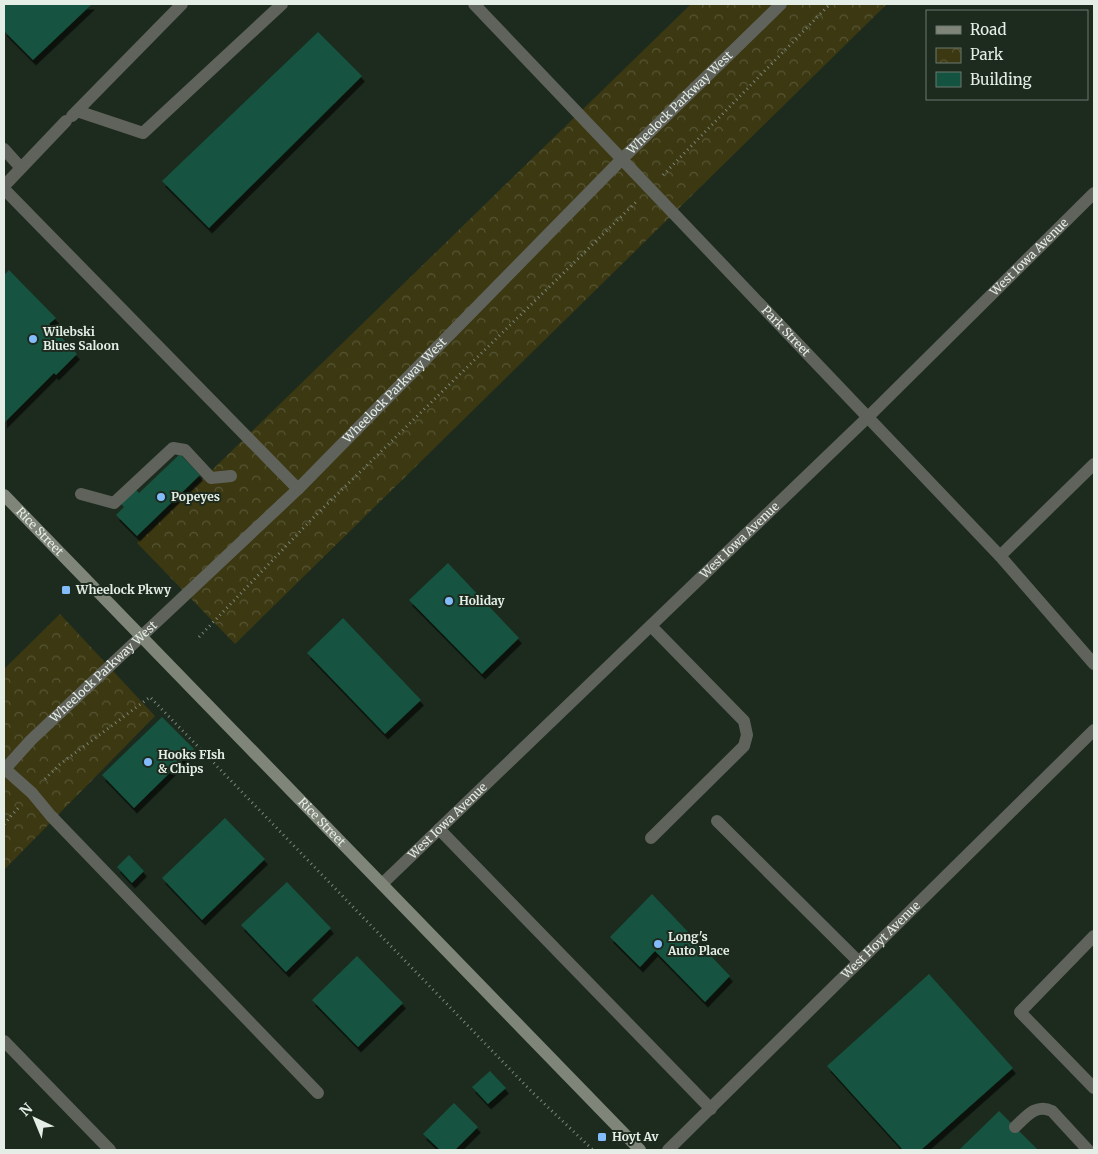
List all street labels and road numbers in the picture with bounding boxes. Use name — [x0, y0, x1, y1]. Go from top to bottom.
street label: Wheelock Parkway West — [623, 47, 736, 158]
street label: West Iowa Avenue — [986, 215, 1071, 299]
street label: Park Street — [759, 303, 814, 359]
street label: Wheelock Parkway West — [339, 334, 450, 447]
street label: West Iowa Avenue — [696, 499, 782, 582]
street label: Rice Street — [13, 504, 67, 559]
street label: Wheelock Parkway West — [46, 617, 160, 726]
street label: West Iowa Avenue — [404, 779, 490, 863]
street label: Rice Street — [295, 794, 349, 849]
street label: West Hoyt Avenue — [837, 898, 923, 982]

